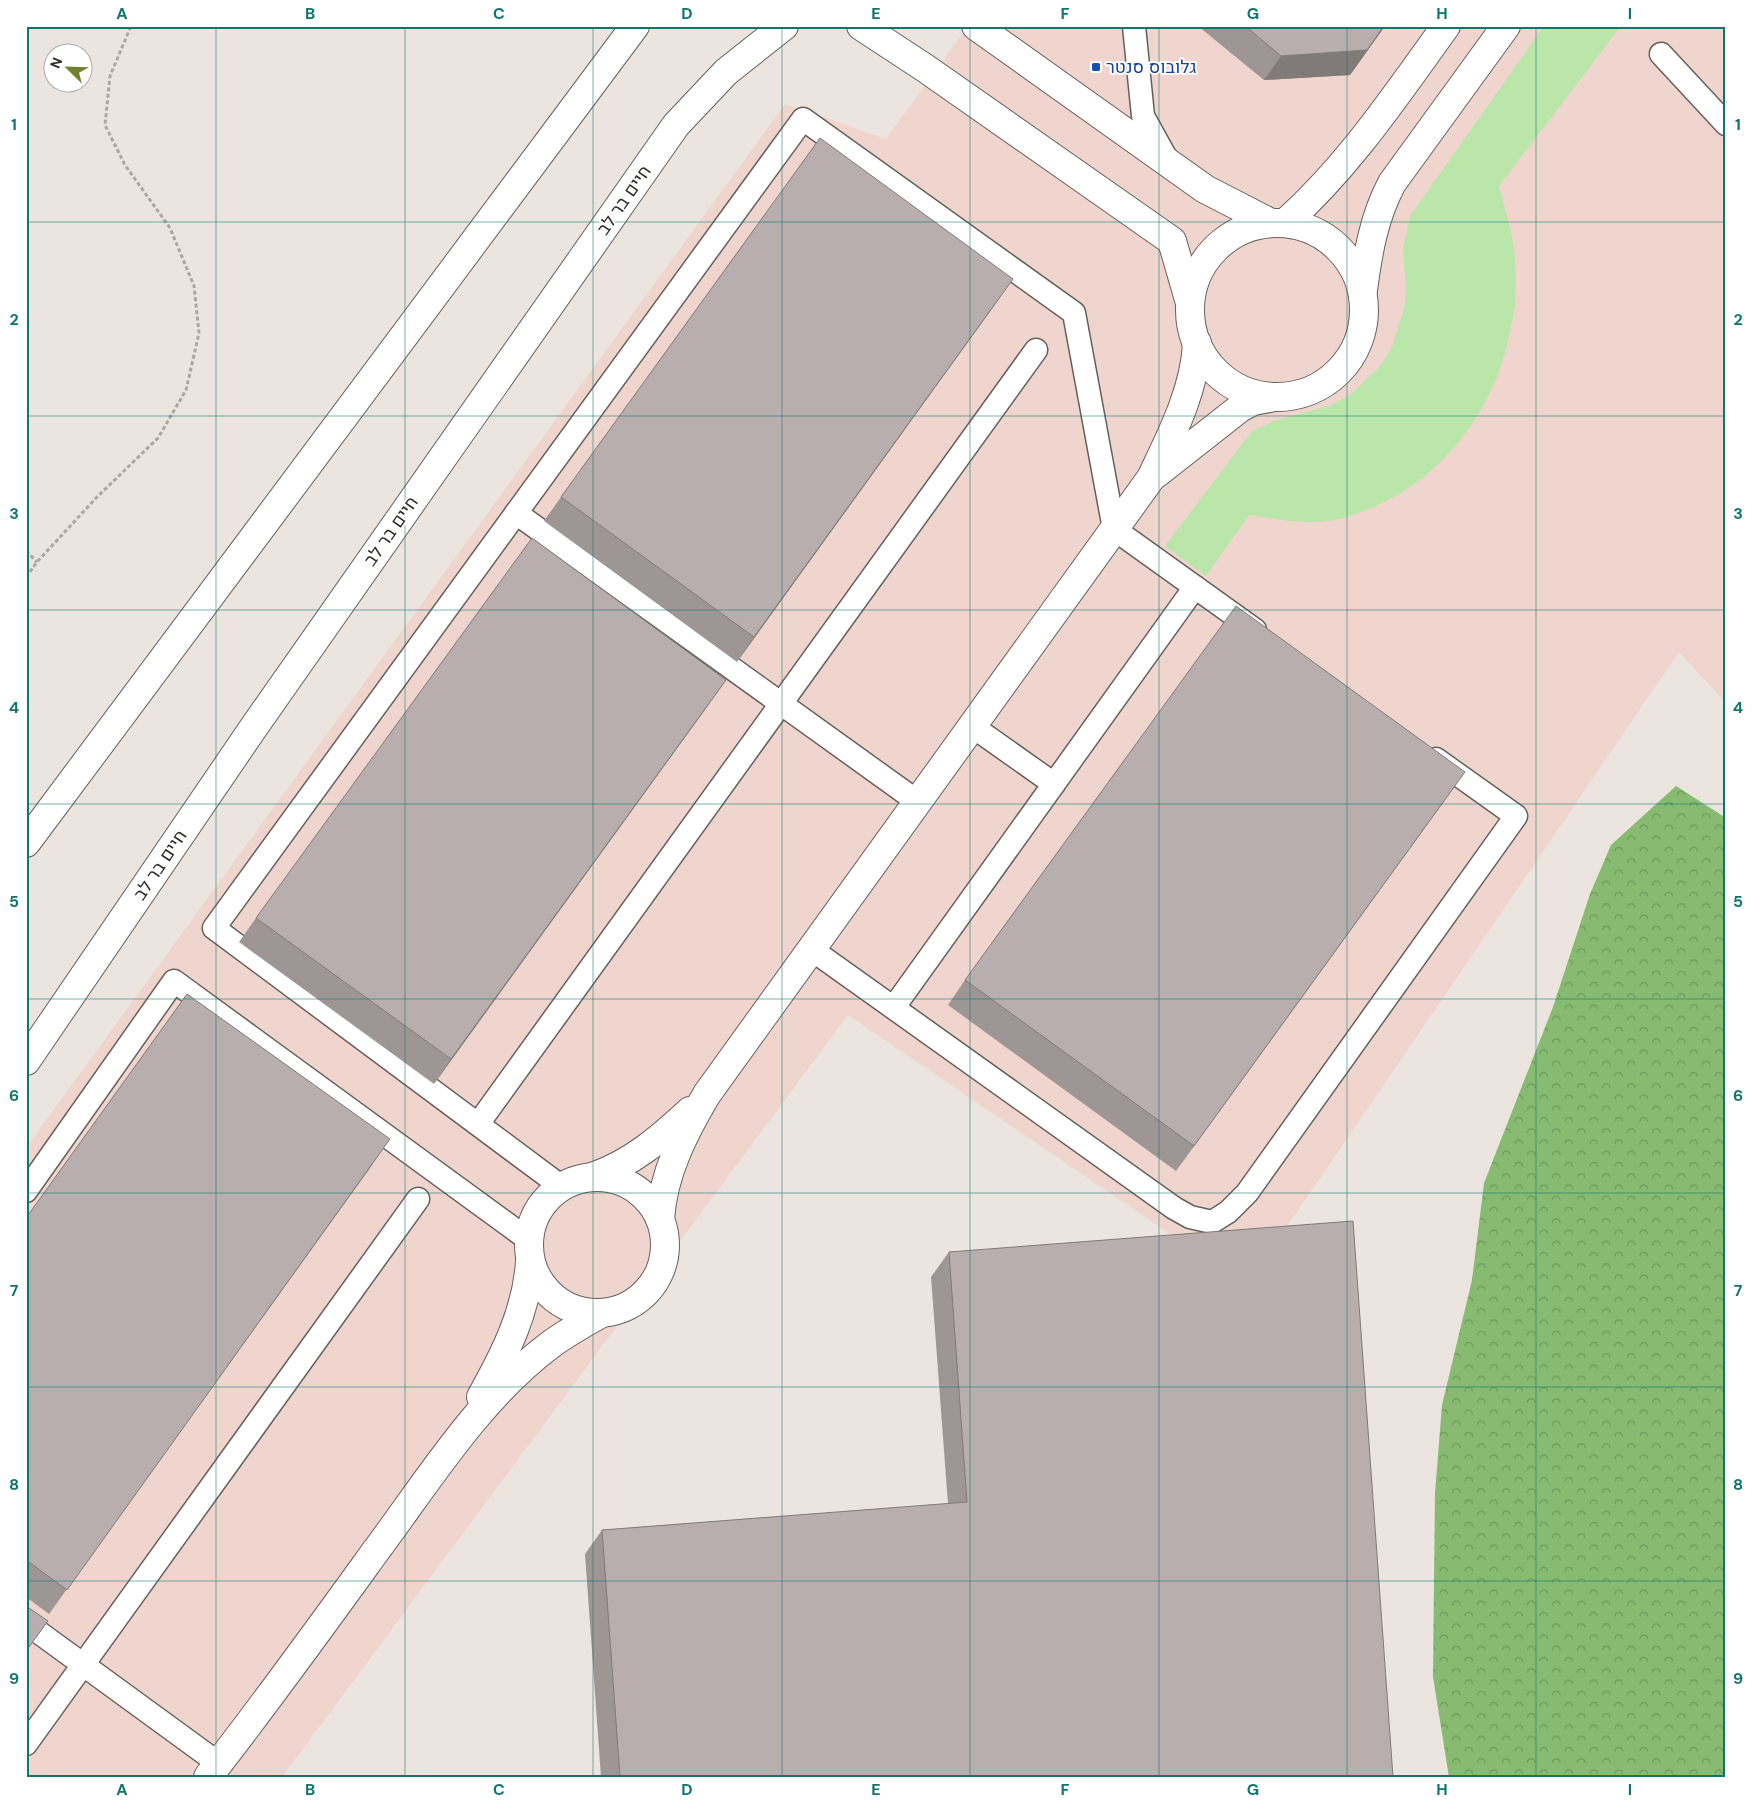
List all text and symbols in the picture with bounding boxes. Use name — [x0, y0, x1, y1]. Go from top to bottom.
text: A — [116, 3, 128, 24]
text: B — [305, 3, 315, 24]
text: C — [493, 3, 505, 24]
text: D — [681, 3, 693, 24]
text: E — [871, 3, 881, 24]
text: F — [1061, 3, 1070, 24]
text: G — [1247, 3, 1259, 24]
text: H — [1436, 3, 1448, 24]
text: I — [1628, 3, 1632, 24]
north arrow — [42, 42, 92, 92]
text: N — [46, 55, 66, 71]
place label: גלובוס סנטר — [1106, 55, 1197, 79]
marker: גלובוס סנטר — [1090, 61, 1102, 73]
text: 1 — [11, 114, 17, 135]
text: 1 — [1735, 114, 1741, 135]
street label: חיים בר לב — [591, 160, 657, 240]
text: 2 — [9, 309, 19, 330]
text: 2 — [1733, 309, 1743, 330]
street label: חיים בר לב — [358, 491, 424, 571]
text: 3 — [9, 503, 19, 524]
text: 3 — [1733, 503, 1743, 524]
text: 4 — [9, 697, 19, 718]
text: 4 — [1733, 697, 1743, 718]
street label: חיים בר לב — [128, 825, 192, 905]
text: 5 — [9, 891, 19, 912]
text: 5 — [1733, 891, 1743, 912]
text: 6 — [9, 1085, 19, 1106]
text: 6 — [1733, 1085, 1743, 1106]
text: 7 — [10, 1280, 19, 1301]
text: 7 — [1734, 1280, 1743, 1301]
text: 8 — [9, 1474, 19, 1495]
text: 8 — [1733, 1474, 1743, 1495]
text: 9 — [9, 1668, 19, 1689]
text: 9 — [1733, 1668, 1743, 1689]
text: A — [116, 1779, 128, 1800]
text: B — [305, 1779, 315, 1800]
text: C — [493, 1779, 505, 1800]
text: D — [681, 1779, 693, 1800]
text: E — [871, 1779, 881, 1800]
text: F — [1061, 1779, 1070, 1800]
text: G — [1247, 1779, 1259, 1800]
text: H — [1436, 1779, 1448, 1800]
text: I — [1628, 1779, 1632, 1800]

